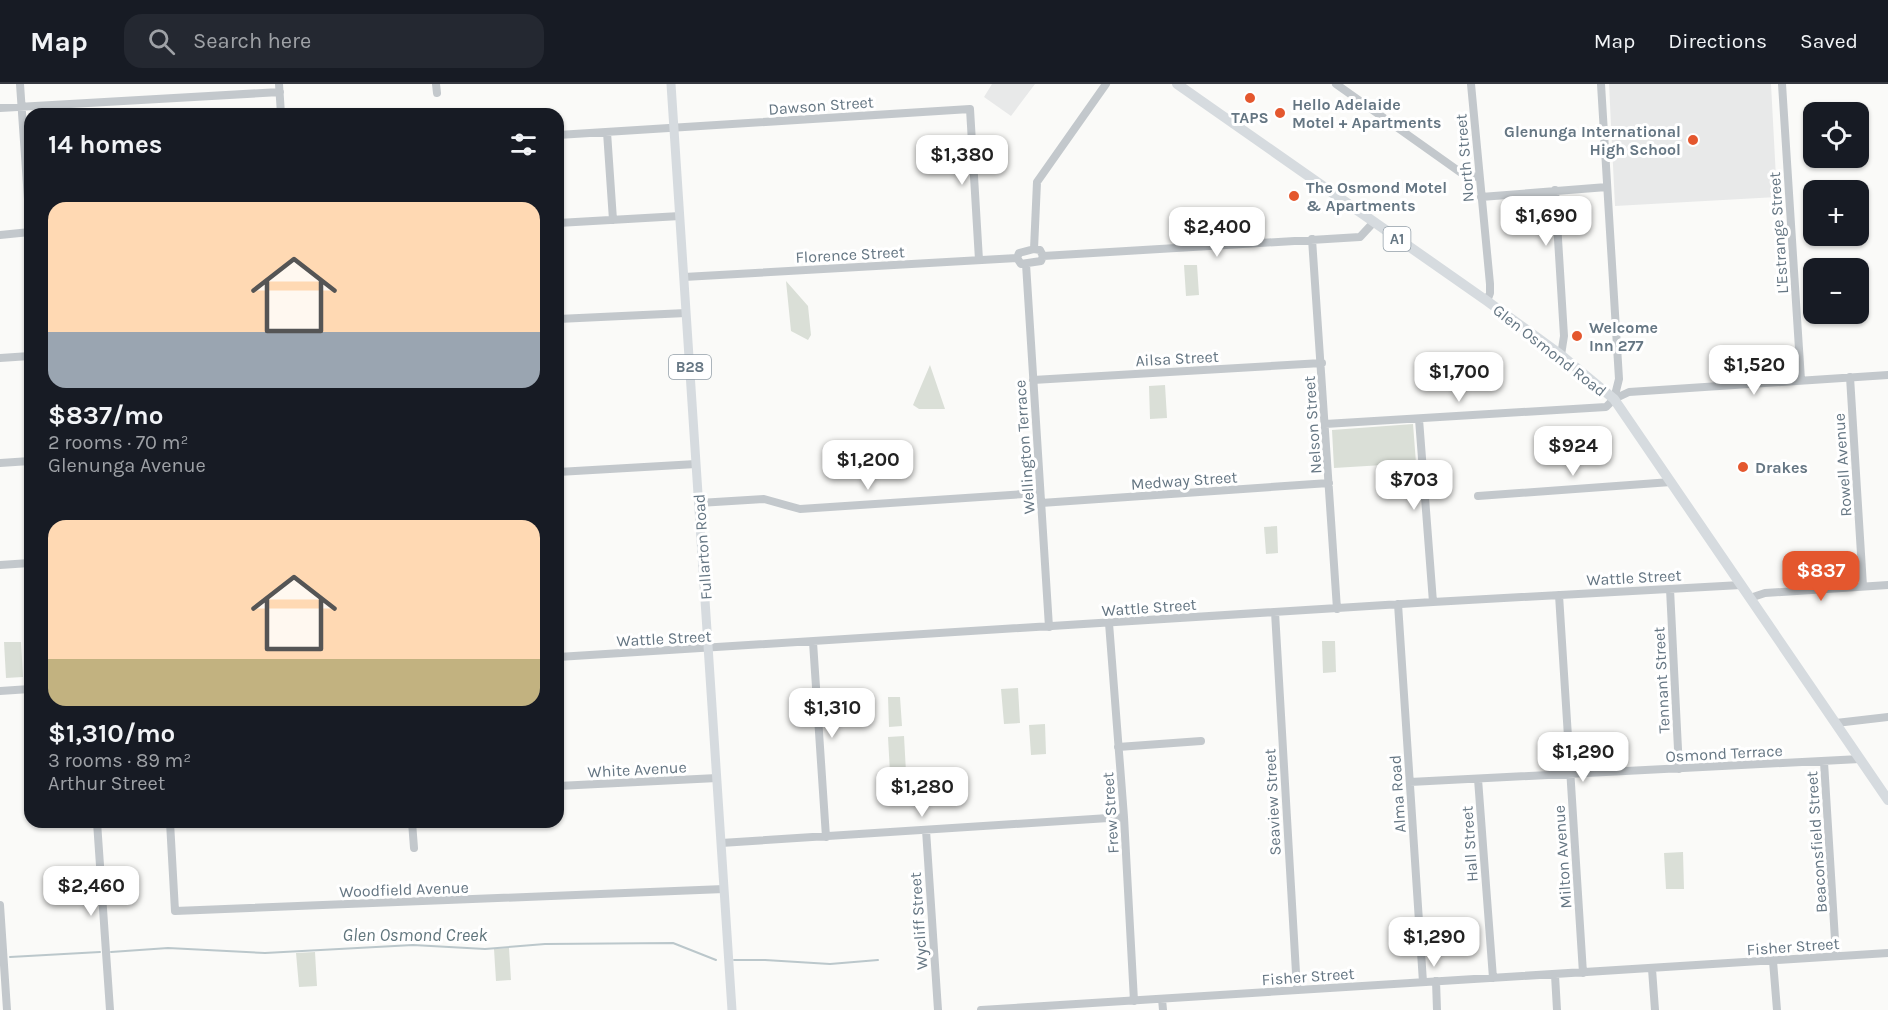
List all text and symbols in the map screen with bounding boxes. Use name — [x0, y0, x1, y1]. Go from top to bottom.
search box — [124, 14, 544, 68]
text: Map — [30, 25, 88, 58]
icon: search — [145, 25, 178, 58]
text: Search here — [193, 28, 311, 54]
text: Map — [1594, 29, 1635, 53]
text: Directions — [1668, 29, 1767, 53]
text: Saved — [1800, 29, 1858, 53]
marker: TAPS — [1243, 91, 1257, 105]
street label: Dawson Street — [768, 92, 874, 119]
place label: Hello Adelaide Motel + Apartments — [1292, 95, 1442, 132]
map controls — [1803, 102, 1869, 324]
button: locate — [1803, 102, 1869, 168]
marker: Hello Adelaide Motel + Apartments — [1273, 106, 1287, 120]
place label: TAPS — [1231, 108, 1269, 127]
street label: North Street — [1451, 113, 1478, 203]
place label: Glenunga International High School — [1504, 122, 1681, 159]
icon: filters — [507, 128, 540, 161]
text: 14 homes — [48, 129, 162, 160]
marker: Glenunga International High School — [1686, 133, 1700, 147]
pin: $1,380 — [913, 135, 1011, 186]
text: $1,380 — [930, 143, 994, 166]
street label: L'Estrange Street — [1765, 171, 1792, 295]
place label: The Osmond Motel & Apartments — [1306, 178, 1447, 215]
button: + — [1803, 180, 1869, 246]
marker: The Osmond Motel & Apartments — [1287, 189, 1301, 203]
pin: $1,690 — [1497, 196, 1595, 247]
text: $1,690 — [1515, 204, 1577, 227]
pin: $2,400 — [1168, 207, 1266, 258]
text: $2,400 — [1183, 215, 1251, 238]
road number: A1 — [1384, 227, 1410, 251]
icon: home — [240, 241, 348, 349]
street label: Florence Street — [795, 242, 905, 267]
button: − — [1803, 258, 1869, 324]
street label: Glen Osmond Road — [1489, 300, 1610, 401]
place label: Welcome Inn 277 — [1589, 318, 1658, 355]
marker: Welcome Inn 277 — [1570, 329, 1584, 343]
pin: $1,520 — [1705, 345, 1803, 396]
street label: Ailsa Street — [1135, 347, 1219, 370]
pin: $1,700 — [1410, 352, 1508, 403]
text: $1,520 — [1723, 353, 1785, 376]
road number: B28 — [669, 355, 711, 379]
text: $1,700 — [1428, 360, 1490, 383]
street label: Nelson Street — [1300, 375, 1325, 475]
street label: Wellington Terrace — [1010, 379, 1039, 515]
text: $837/mo — [48, 400, 163, 431]
street label: Rowell Avenue — [1829, 413, 1856, 517]
pin: $924 — [1537, 426, 1609, 477]
text: 2 rooms · 70 m² — [48, 431, 188, 454]
text: $924 — [1548, 434, 1598, 457]
pin: $1,200 — [819, 440, 917, 491]
text: $1,200 — [836, 448, 900, 471]
text: Glenunga Avenue — [48, 454, 206, 477]
place label: Drakes — [1755, 458, 1808, 477]
pin: $703 — [1378, 460, 1450, 511]
marker: Drakes — [1736, 460, 1750, 474]
street label: Medway Street — [1130, 467, 1238, 494]
text: $703 — [1390, 468, 1438, 491]
street label: Fullarton Road — [689, 493, 716, 601]
pin: $837 — [1785, 551, 1857, 602]
icon: home — [240, 559, 348, 667]
text: $837 — [1796, 559, 1846, 582]
street label: Wattle Street — [1586, 566, 1682, 589]
street label: Wattle Street — [1101, 595, 1197, 620]
street label: Tennant Street — [1649, 626, 1674, 734]
street label: Wattle Street — [616, 627, 712, 650]
pin: $1,310 — [783, 688, 881, 739]
text: $1,310 — [803, 696, 861, 719]
text: $1,310/mo — [48, 718, 175, 749]
pin: $1,290 — [1534, 732, 1632, 783]
text: $1,290 — [1552, 740, 1614, 763]
street label: Osmond Terrace — [1665, 741, 1783, 766]
street label: Seaview Street — [1260, 748, 1285, 856]
text: 3 rooms · 89 m² — [48, 749, 191, 772]
street label: Alma Road — [1385, 754, 1410, 834]
street label: White Avenue — [587, 757, 687, 782]
pin: $1,280 — [873, 767, 971, 818]
street label: Beaconsfield Street — [1802, 770, 1831, 914]
text: Arthur Street — [48, 772, 165, 795]
street label: Frew Street — [1098, 772, 1123, 854]
text: $1,280 — [890, 775, 954, 798]
street label: Hall Street — [1457, 805, 1482, 883]
street label: Milton Avenue — [1549, 805, 1576, 909]
pin: $2,460 — [42, 866, 140, 917]
street label: Wycliff Street — [906, 871, 931, 970]
text: $2,460 — [57, 874, 125, 897]
street label: Woodfield Avenue — [339, 878, 469, 901]
pin: $1,290 — [1385, 917, 1483, 968]
water label: Glen Osmond Creek — [342, 924, 488, 946]
text: $1,290 — [1403, 925, 1465, 948]
street label: Fisher Street — [1746, 934, 1840, 959]
street label: Fisher Street — [1261, 964, 1355, 989]

